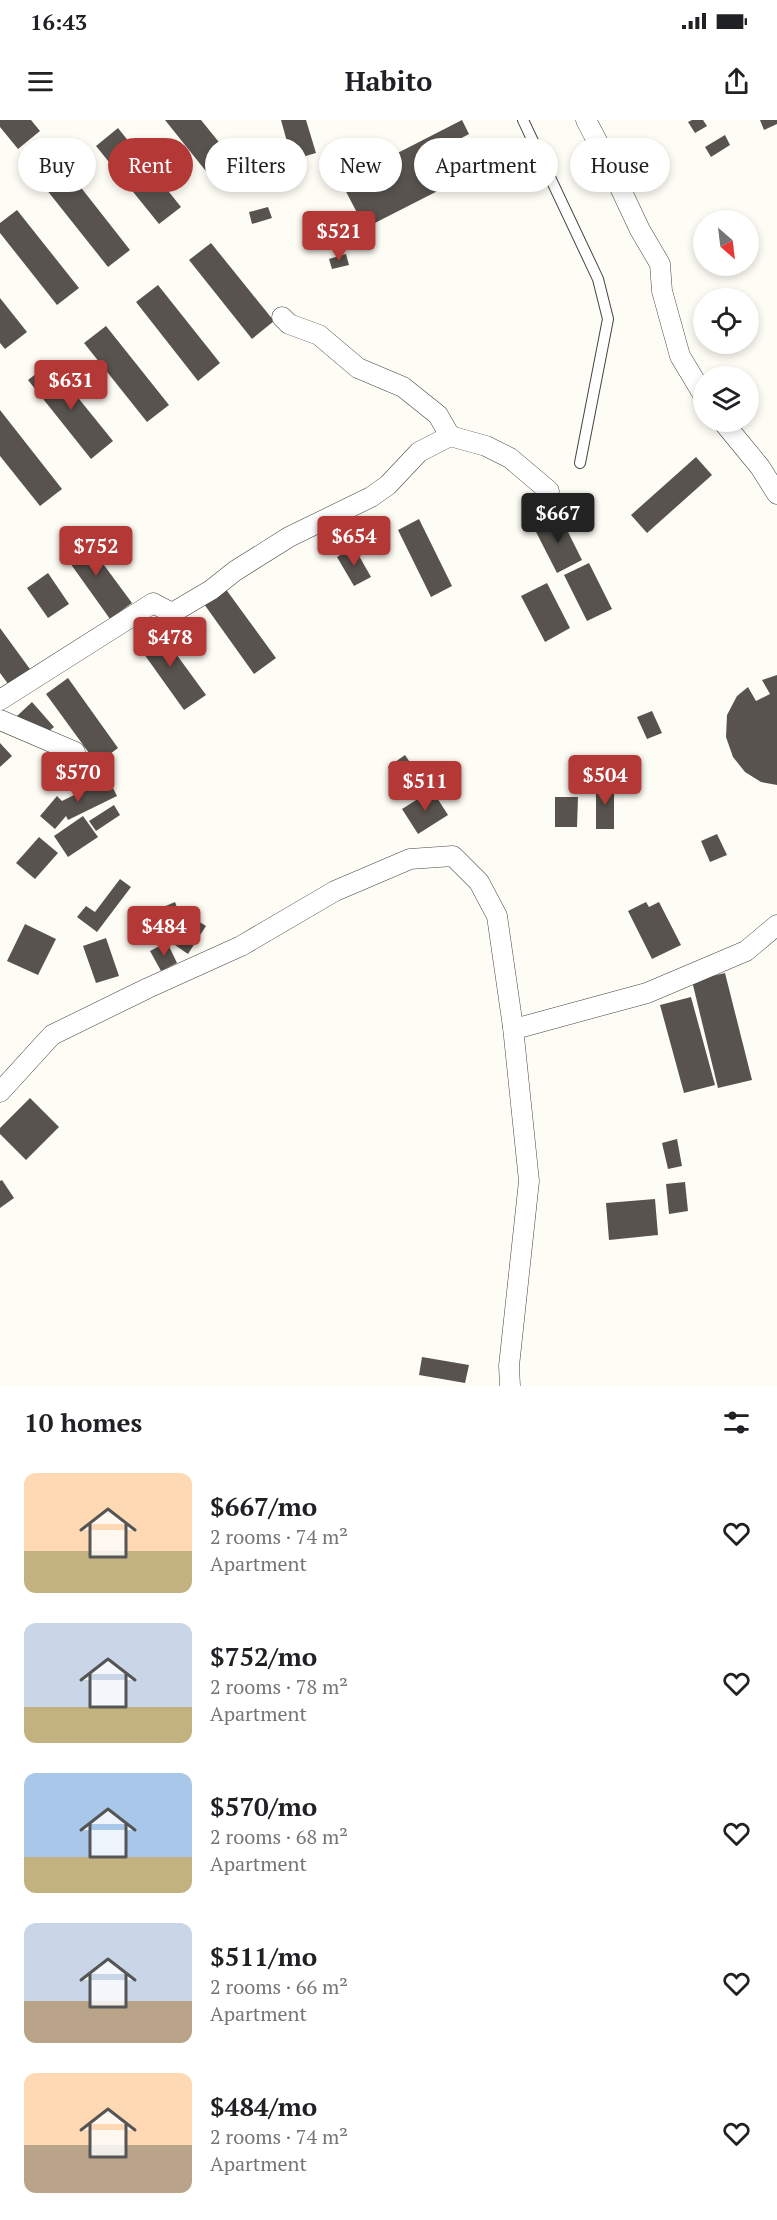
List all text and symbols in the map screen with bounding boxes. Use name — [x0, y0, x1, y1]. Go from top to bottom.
text: 16:43 — [30, 7, 87, 36]
text: Habito — [345, 63, 432, 99]
icon: menu — [24, 65, 57, 98]
icon: share — [720, 65, 753, 98]
chip: Buy — [18, 138, 96, 192]
chip: Rent — [108, 138, 193, 192]
chip: Filters — [205, 138, 307, 192]
chip: New — [319, 138, 402, 192]
chip: Apartment — [414, 138, 558, 192]
chip: House — [570, 138, 670, 192]
north arrow — [693, 210, 759, 276]
map controls — [693, 210, 759, 432]
pin: $521 — [303, 211, 375, 262]
text: $521 — [316, 217, 362, 244]
button: locate — [693, 288, 759, 354]
pin: $631 — [35, 360, 107, 411]
text: $631 — [48, 366, 94, 393]
button: layers — [693, 366, 759, 432]
pin: $667 — [522, 493, 594, 544]
text: $667 — [535, 499, 581, 526]
pin: $654 — [318, 516, 390, 567]
text: $654 — [331, 522, 377, 549]
pin: $752 — [60, 526, 132, 577]
text: $752 — [73, 532, 119, 559]
pin: $478 — [134, 617, 206, 668]
text: $478 — [147, 623, 193, 650]
pin: $570 — [42, 752, 114, 803]
pin: $504 — [569, 755, 641, 806]
text: $570 — [55, 758, 101, 785]
pin: $511 — [389, 761, 461, 812]
text: $504 — [582, 761, 628, 788]
text: $511 — [402, 767, 448, 794]
pin: $484 — [128, 906, 200, 957]
text: $484 — [141, 912, 187, 939]
text: 10 homes — [24, 1405, 142, 1439]
icon: filters — [720, 1406, 753, 1439]
text: $667/mo — [210, 1489, 317, 1523]
icon: home — [72, 1497, 144, 1569]
icon: heart — [720, 1517, 753, 1550]
text: 2 rooms · 74 m² — [210, 1523, 348, 1550]
text: Apartment — [210, 1550, 307, 1577]
text: $752/mo — [210, 1639, 317, 1673]
icon: home — [72, 1647, 144, 1719]
icon: heart — [720, 1667, 753, 1700]
text: 2 rooms · 78 m² — [210, 1673, 348, 1700]
text: Apartment — [210, 1700, 307, 1727]
text: $570/mo — [210, 1789, 317, 1823]
icon: home — [72, 1797, 144, 1869]
icon: heart — [720, 1817, 753, 1850]
text: 2 rooms · 68 m² — [210, 1823, 348, 1850]
text: Apartment — [210, 1850, 307, 1877]
text: $511/mo — [210, 1939, 317, 1973]
icon: home — [72, 1947, 144, 2019]
icon: heart — [720, 1967, 753, 2000]
text: 2 rooms · 66 m² — [210, 1973, 348, 2000]
text: Apartment — [210, 2000, 307, 2027]
text: $484/mo — [210, 2089, 317, 2123]
icon: home — [72, 2097, 144, 2169]
icon: heart — [720, 2117, 753, 2150]
text: 2 rooms · 74 m² — [210, 2123, 348, 2150]
text: Apartment — [210, 2150, 307, 2177]

